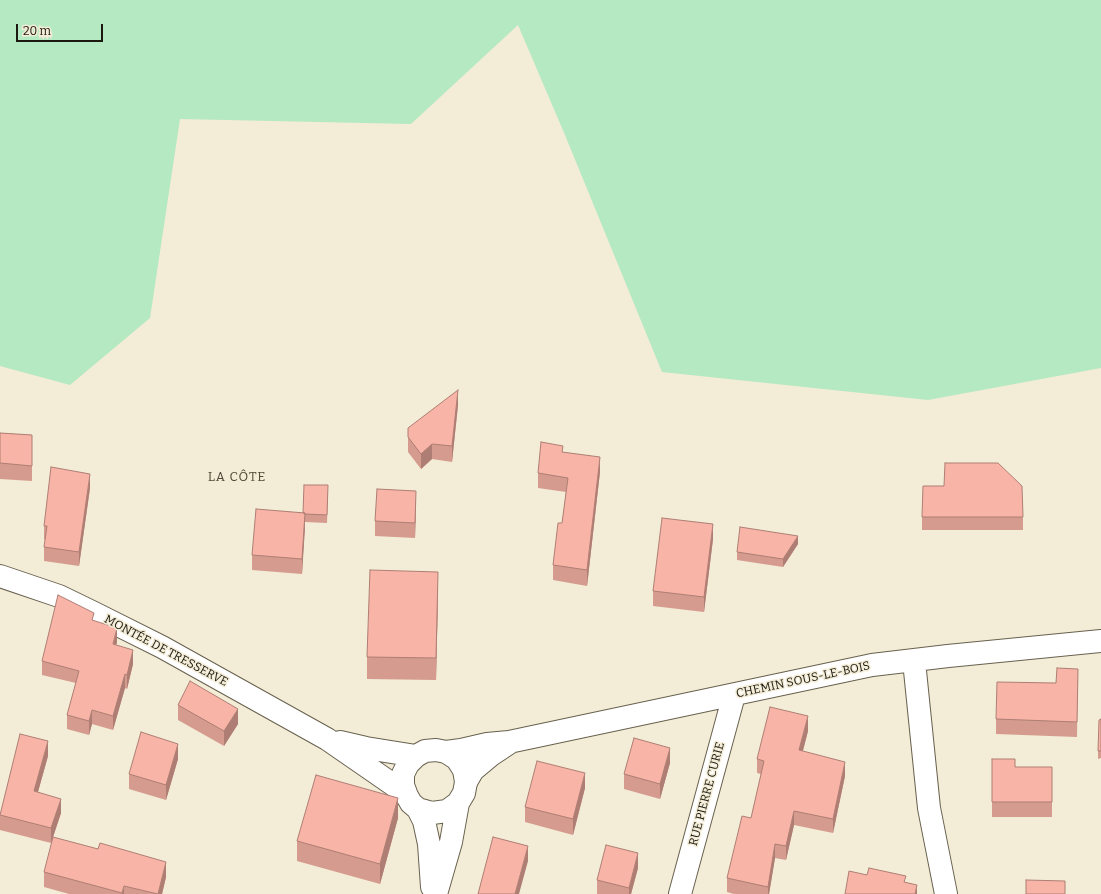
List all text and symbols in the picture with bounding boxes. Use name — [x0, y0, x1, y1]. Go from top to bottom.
scale bar — [18, 16, 105, 42]
text: 20 m — [23, 24, 51, 38]
district label: LA CÔTE — [208, 469, 266, 485]
street label: MONTÉE DE TRESSERVE — [102, 612, 230, 690]
street label: CHEMIN SOUS-LE-BOIS — [735, 659, 871, 701]
street label: RUE PIERRE CURIE — [686, 741, 728, 847]

